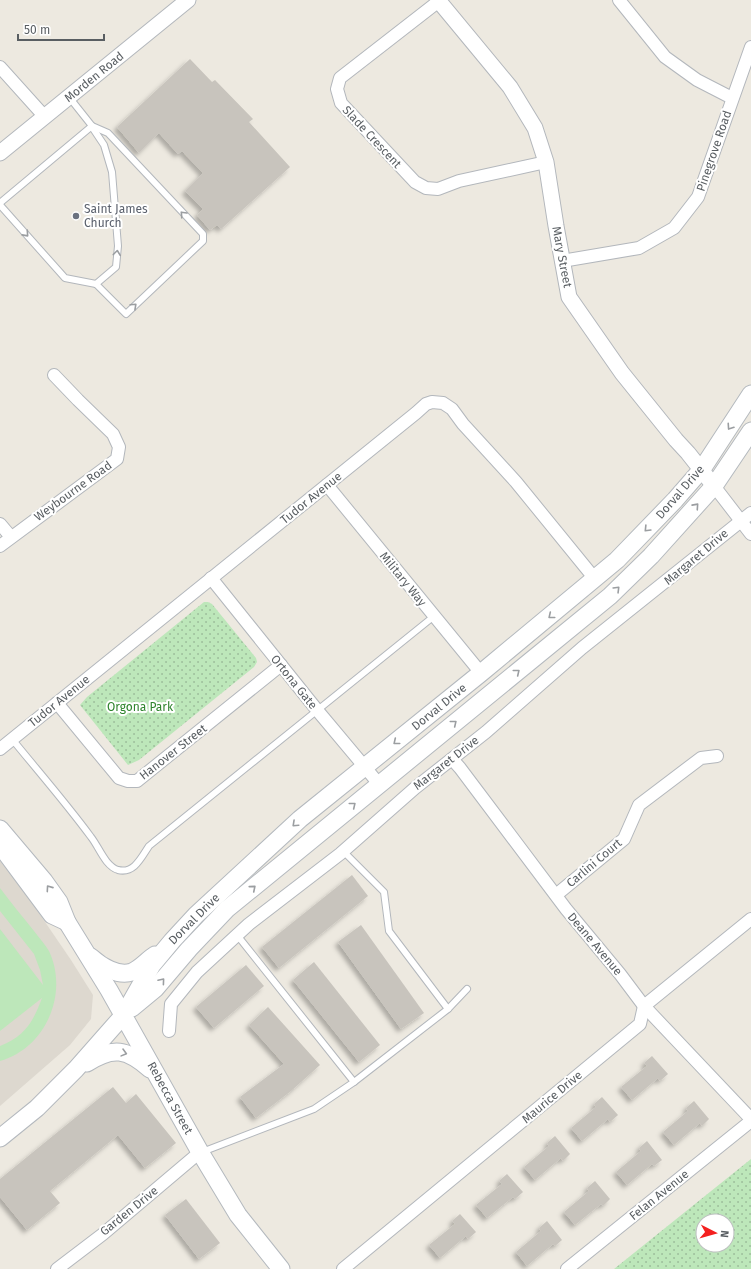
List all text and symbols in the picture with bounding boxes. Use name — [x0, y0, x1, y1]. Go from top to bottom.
scale bar — [18, 16, 104, 42]
text: 50 m — [24, 23, 50, 37]
street label: Morden Road — [62, 49, 126, 105]
street label: Slade Crescent — [340, 103, 405, 171]
street label: Pinegrove Road — [694, 109, 734, 193]
place label: Saint James Church — [84, 202, 148, 230]
marker: Saint James Church — [71, 211, 81, 221]
one-way arrow — [181, 211, 188, 219]
street label: Mary Street — [549, 225, 575, 289]
one-way arrow — [21, 230, 28, 237]
one-way arrow — [112, 250, 121, 256]
one-way arrow — [129, 303, 137, 311]
one-way arrow — [727, 423, 735, 430]
street label: Weybourne Road — [32, 458, 114, 524]
street label: Dorval Drive — [653, 462, 707, 522]
street label: Tudor Avenue — [278, 469, 344, 527]
one-way arrow — [692, 503, 699, 510]
one-way arrow — [644, 524, 652, 532]
street label: Margaret Drive — [661, 526, 731, 588]
street label: Military Way — [377, 549, 429, 609]
one-way arrow — [612, 586, 620, 594]
one-way arrow — [548, 611, 555, 618]
street label: Ortona Gate — [268, 652, 320, 712]
one-way arrow — [512, 669, 519, 676]
street label: Tudor Avenue — [26, 672, 92, 730]
street label: Dorval Drive — [409, 681, 469, 733]
park label: Orgona Park — [107, 700, 174, 714]
street label: Hanover Street — [137, 721, 210, 783]
one-way arrow — [450, 721, 457, 728]
street label: Margaret Drive — [410, 733, 482, 793]
one-way arrow — [393, 737, 400, 744]
one-way arrow — [349, 803, 356, 810]
one-way arrow — [292, 819, 300, 827]
street label: Carlini Court — [564, 835, 625, 890]
one-way arrow — [248, 885, 256, 892]
one-way arrow — [47, 886, 54, 893]
street label: Dorval Drive — [166, 891, 222, 947]
street label: Deane Avenue — [565, 910, 625, 978]
one-way arrow — [158, 978, 165, 985]
one-way arrow — [121, 1048, 128, 1057]
street label: Rebecca Street — [144, 1059, 196, 1137]
street label: Maurice Drive — [519, 1068, 585, 1126]
street label: Felan Avenue — [627, 1167, 691, 1223]
street label: Garden Drive — [97, 1183, 161, 1239]
north arrow — [695, 1213, 735, 1253]
text: N — [718, 1230, 731, 1238]

